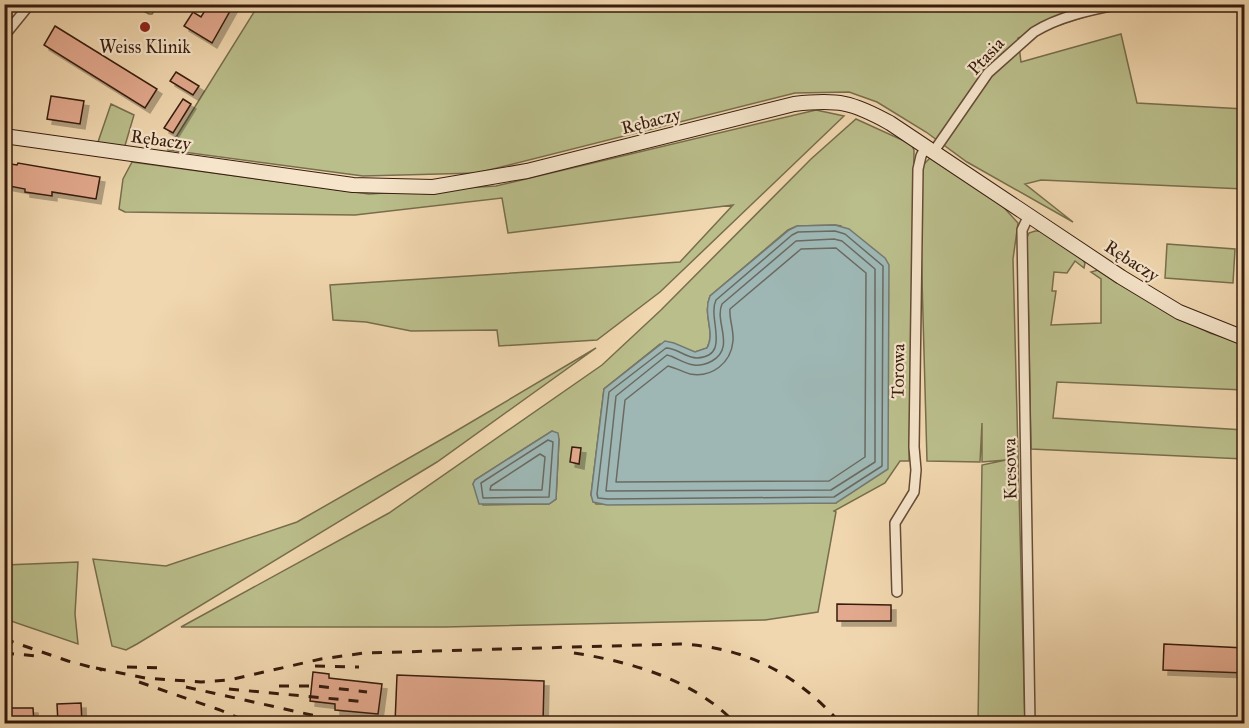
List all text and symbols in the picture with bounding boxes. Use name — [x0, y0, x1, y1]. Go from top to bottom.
marker: Weiss Klinik — [138, 20, 152, 34]
street label: Ptasia — [963, 32, 1009, 79]
place label: Weiss Klinik — [99, 36, 191, 58]
street label: Rębaczy — [619, 103, 684, 139]
street label: Rębaczy — [129, 125, 193, 155]
street label: Rębaczy — [1101, 235, 1164, 287]
street label: Torowa — [887, 343, 909, 399]
street label: Kresowa — [998, 437, 1022, 500]

